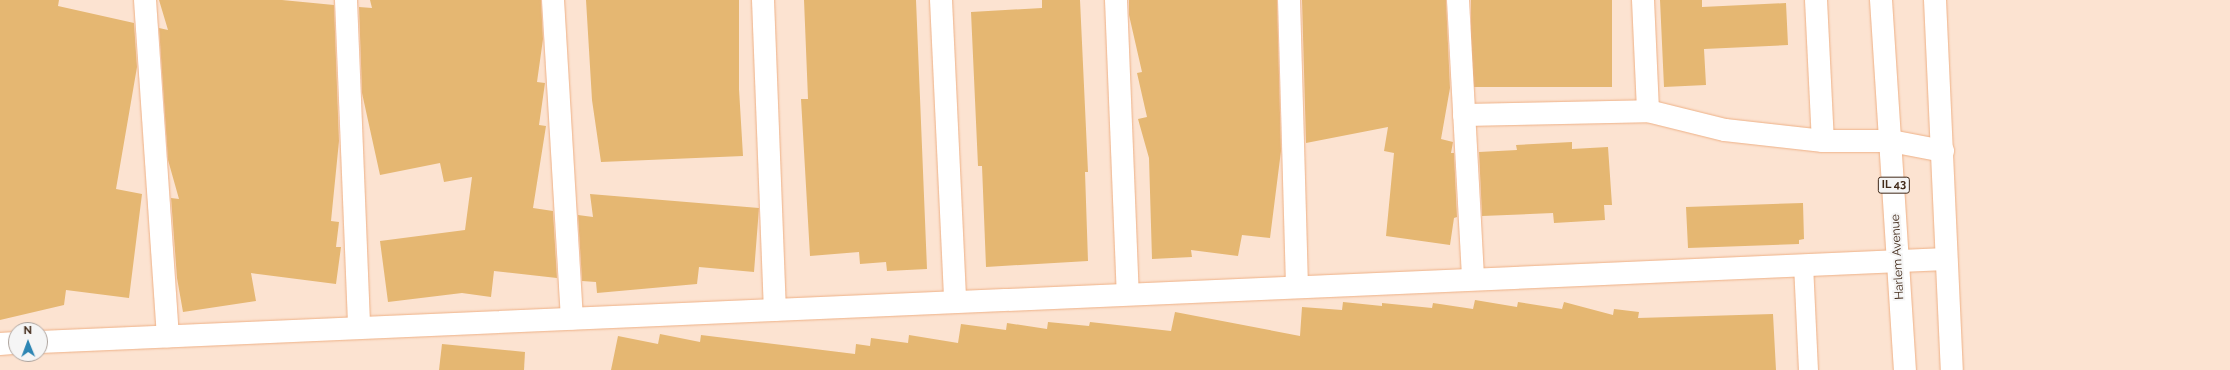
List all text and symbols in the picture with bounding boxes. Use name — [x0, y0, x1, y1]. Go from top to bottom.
road number: IL 43 — [1877, 176, 1911, 194]
street label: Harlem Avenue — [1889, 214, 1907, 300]
north arrow — [8, 322, 48, 362]
text: N — [23, 324, 32, 337]

